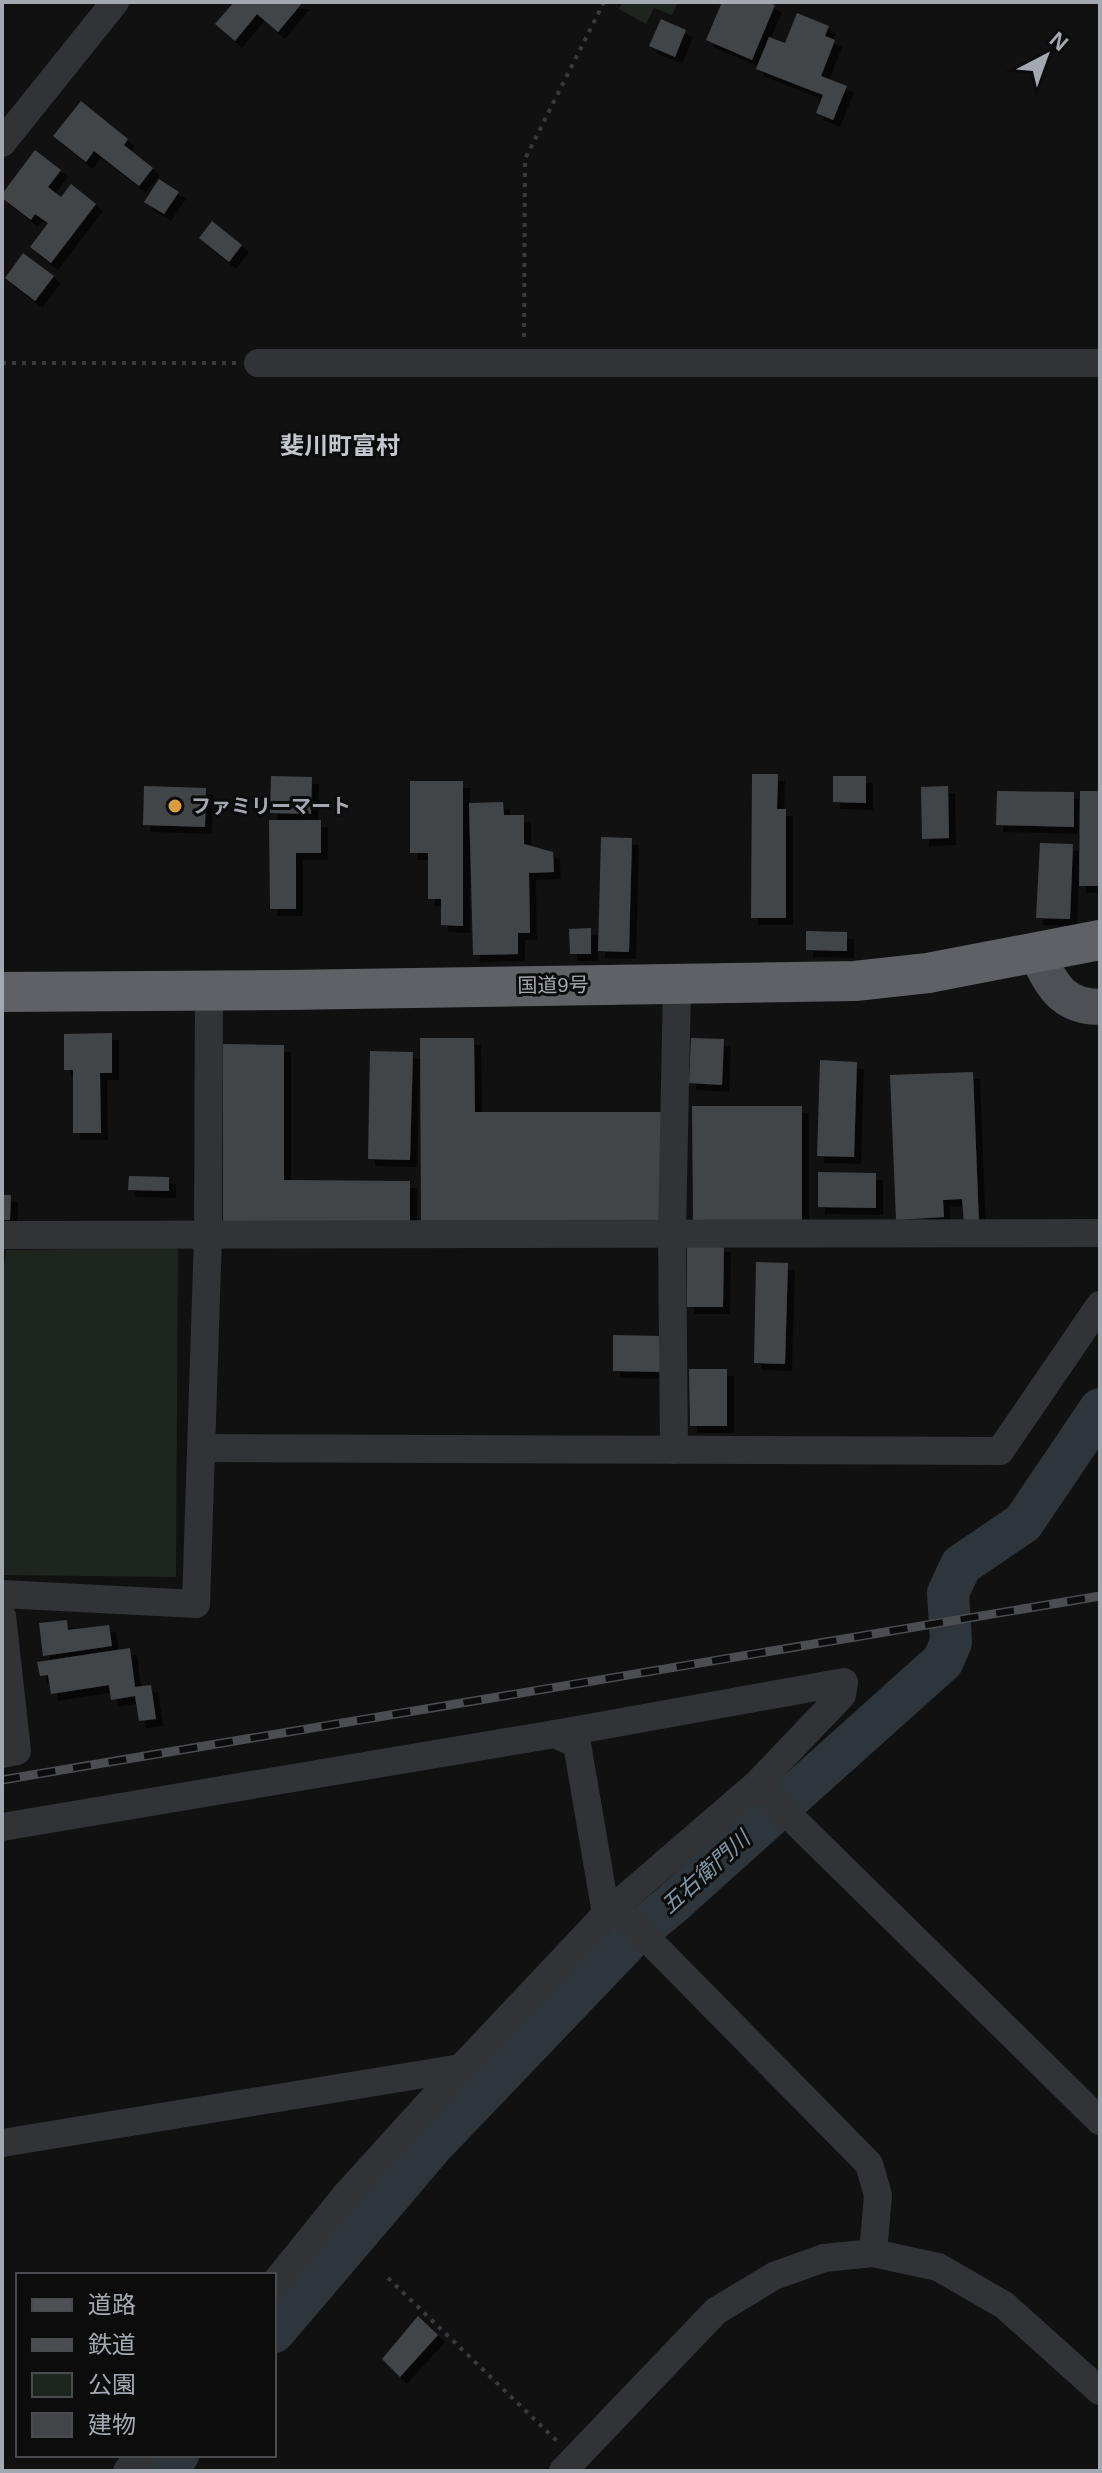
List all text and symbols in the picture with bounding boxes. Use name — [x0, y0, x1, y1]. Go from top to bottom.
north arrow — [1006, 16, 1086, 96]
text: N — [1045, 27, 1073, 56]
district label: 斐川町富村 — [280, 432, 400, 459]
place label: ファミリーマート — [191, 795, 351, 817]
marker: ファミリーマート — [166, 797, 184, 815]
street label: 国道9号 — [517, 973, 589, 997]
water label: 五右衛門川 — [656, 1825, 756, 1918]
legend — [16, 2273, 276, 2457]
text: 道路 — [88, 2291, 136, 2318]
text: 鉄道 — [88, 2331, 136, 2358]
text: 公園 — [88, 2371, 136, 2398]
text: 建物 — [88, 2411, 136, 2438]

